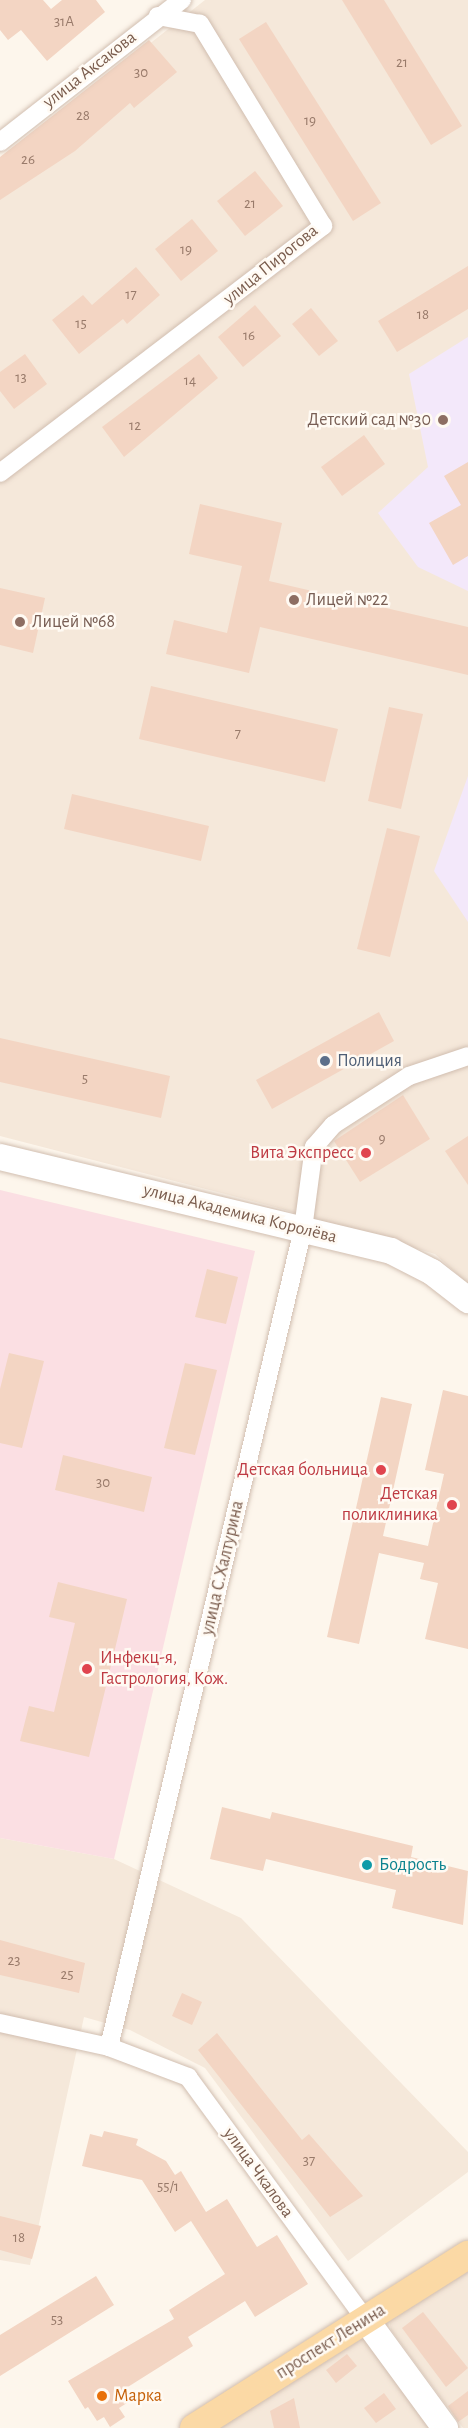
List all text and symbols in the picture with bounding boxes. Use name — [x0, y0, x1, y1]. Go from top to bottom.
house number: 31А — [54, 13, 74, 31]
street label: улица Аксакова — [39, 27, 141, 113]
house number: 21 — [396, 54, 408, 72]
house number: 30 — [134, 64, 148, 82]
house number: 28 — [76, 107, 90, 125]
house number: 19 — [304, 112, 316, 130]
house number: 26 — [21, 151, 35, 169]
house number: 21 — [244, 195, 256, 213]
street label: улица Пирогова — [219, 220, 323, 310]
house number: 19 — [180, 241, 192, 259]
house number: 17 — [125, 286, 137, 304]
house number: 18 — [417, 306, 429, 324]
house number: 15 — [75, 315, 87, 333]
house number: 16 — [243, 327, 255, 345]
house number: 13 — [15, 369, 27, 387]
house number: 14 — [184, 372, 196, 390]
place label: Детский сад №30 — [308, 409, 431, 431]
marker: Детский сад №30 — [436, 413, 450, 427]
house number: 12 — [129, 417, 141, 435]
place label: Лицей №22 — [306, 589, 388, 611]
marker: Лицей №22 — [287, 593, 301, 607]
place label: Лицей №68 — [32, 611, 115, 633]
marker: Лицей №68 — [13, 615, 27, 629]
house number: 7 — [235, 725, 241, 743]
place label: Полиция — [337, 1050, 402, 1072]
marker: Полиция — [318, 1054, 332, 1068]
house number: 5 — [82, 1070, 88, 1088]
house number: 9 — [378, 1130, 386, 1148]
place label: Вита Экспресс — [250, 1142, 354, 1164]
marker: Вита Экспресс — [359, 1146, 373, 1160]
street label: улица Академика Королёва — [141, 1179, 339, 1249]
place label: Детская больница — [237, 1459, 368, 1481]
marker: Детская больница — [372, 1461, 390, 1479]
house number: 30 — [96, 1474, 110, 1492]
place label: Детская поликлиника — [342, 1484, 438, 1526]
marker: Детская поликлиника — [443, 1496, 461, 1514]
street label: улица С.Халтурина — [197, 1499, 249, 1637]
place label: Инфекц-я, Гастрология, Кож. — [100, 1648, 228, 1690]
marker: Инфекц-я, Гастрология, Кож. — [78, 1660, 96, 1678]
place label: Бодрость — [379, 1854, 446, 1876]
marker: Бодрость — [360, 1858, 374, 1872]
house number: 23 — [7, 1952, 21, 1970]
house number: 25 — [60, 1966, 74, 1984]
street label: улица Чкалова — [218, 2124, 298, 2222]
house number: 37 — [303, 2152, 315, 2170]
house number: 55/1 — [157, 2178, 179, 2196]
house number: 18 — [13, 2229, 25, 2247]
street label: проспект Ленина — [272, 2300, 390, 2384]
house number: 53 — [51, 2311, 63, 2329]
place label: Марка — [114, 2385, 162, 2407]
marker: Марка — [95, 2389, 109, 2403]

